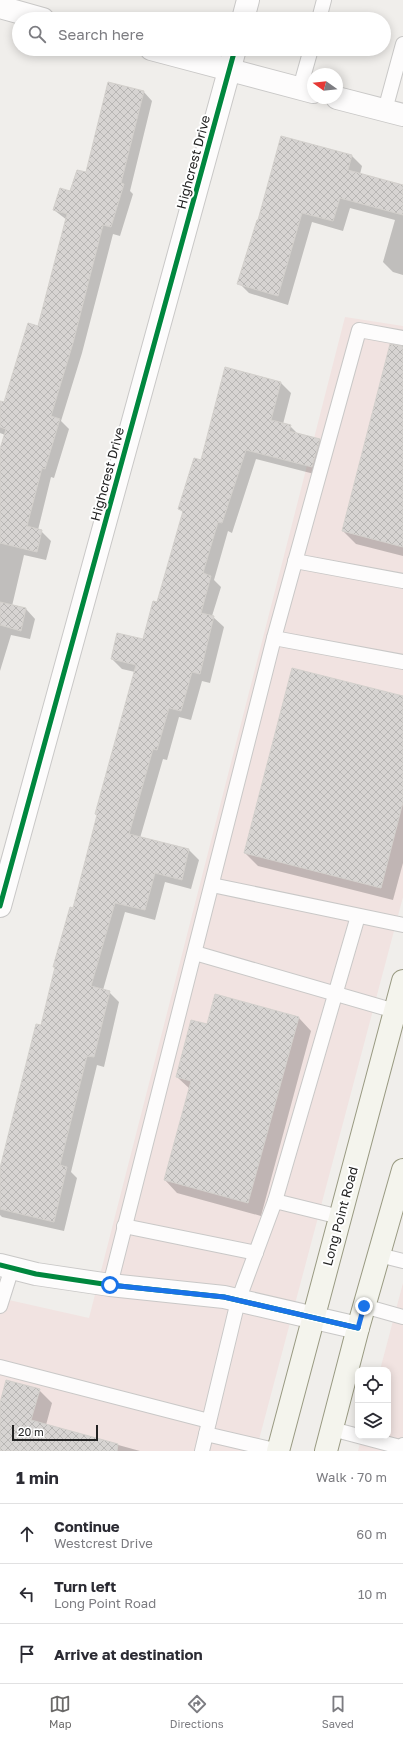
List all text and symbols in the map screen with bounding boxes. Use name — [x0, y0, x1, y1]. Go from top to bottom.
search box — [12, 12, 391, 56]
icon: search — [26, 23, 48, 45]
text: Search here — [58, 25, 144, 43]
north arrow — [307, 68, 343, 104]
street label: Highcrest Drive — [173, 113, 213, 211]
street label: Highcrest Drive — [87, 425, 127, 523]
street label: Long Point Road — [319, 1165, 361, 1267]
route start — [101, 1276, 119, 1294]
route end — [355, 1297, 373, 1315]
map controls — [355, 1367, 391, 1439]
button: locate — [355, 1367, 391, 1403]
button: layers — [355, 1403, 391, 1439]
scale bar — [12, 1423, 98, 1442]
text: 20 m — [18, 1425, 44, 1438]
text: 1 min — [16, 1467, 59, 1488]
text: Walk · 70 m — [316, 1469, 387, 1485]
text: Continue — [54, 1517, 120, 1535]
icon: ahead — [16, 1523, 38, 1545]
text: 60 m — [356, 1526, 387, 1542]
text: Westcrest Drive — [54, 1535, 153, 1551]
text: Turn left — [54, 1577, 116, 1595]
icon: left — [16, 1583, 38, 1605]
text: 10 m — [358, 1586, 387, 1602]
text: Long Point Road — [54, 1595, 156, 1611]
icon: arrive — [16, 1643, 38, 1665]
text: Arrive at destination — [54, 1645, 203, 1663]
tab: Map — [49, 1693, 72, 1730]
tab: Directions — [170, 1693, 224, 1730]
tab: Saved — [322, 1693, 354, 1730]

